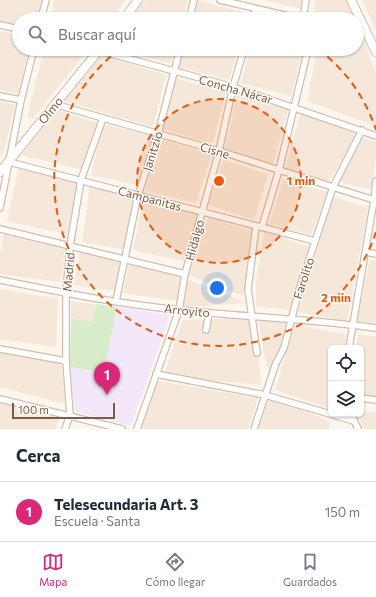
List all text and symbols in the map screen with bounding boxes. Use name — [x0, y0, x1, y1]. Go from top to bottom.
search box — [12, 12, 364, 56]
icon: search — [26, 23, 48, 45]
text: Buscar aquí — [58, 25, 136, 43]
street label: Concha Nácar — [198, 72, 275, 106]
street label: Olmo — [35, 94, 65, 126]
street label: Janitzio — [139, 129, 166, 173]
street label: Cisne — [199, 139, 231, 161]
text: 1 min — [287, 173, 315, 187]
centre of rings — [212, 174, 226, 188]
street label: Campanitas — [117, 183, 183, 213]
street label: Hidalgo — [182, 218, 206, 262]
street label: Madrid — [59, 252, 77, 292]
street label: Farolito — [290, 255, 316, 301]
your location — [207, 278, 227, 298]
text: 2 min — [321, 290, 351, 304]
street label: Arroyito — [163, 301, 211, 319]
map controls — [328, 345, 364, 417]
button: locate — [328, 345, 364, 381]
pin: 1 — [94, 362, 120, 395]
button: layers — [328, 381, 364, 417]
scale bar — [12, 401, 115, 420]
text: 100 m — [18, 403, 49, 416]
text: Cerca — [16, 445, 61, 466]
text: Telesecundaria Art. 3 — [54, 495, 199, 513]
text: 1 — [26, 504, 32, 520]
text: 150 m — [325, 504, 360, 520]
text: Escuela · Santa — [54, 513, 140, 529]
tab: Mapa — [39, 551, 67, 588]
tab: Cómo llegar — [145, 551, 205, 588]
tab: Guardados — [283, 551, 337, 588]

